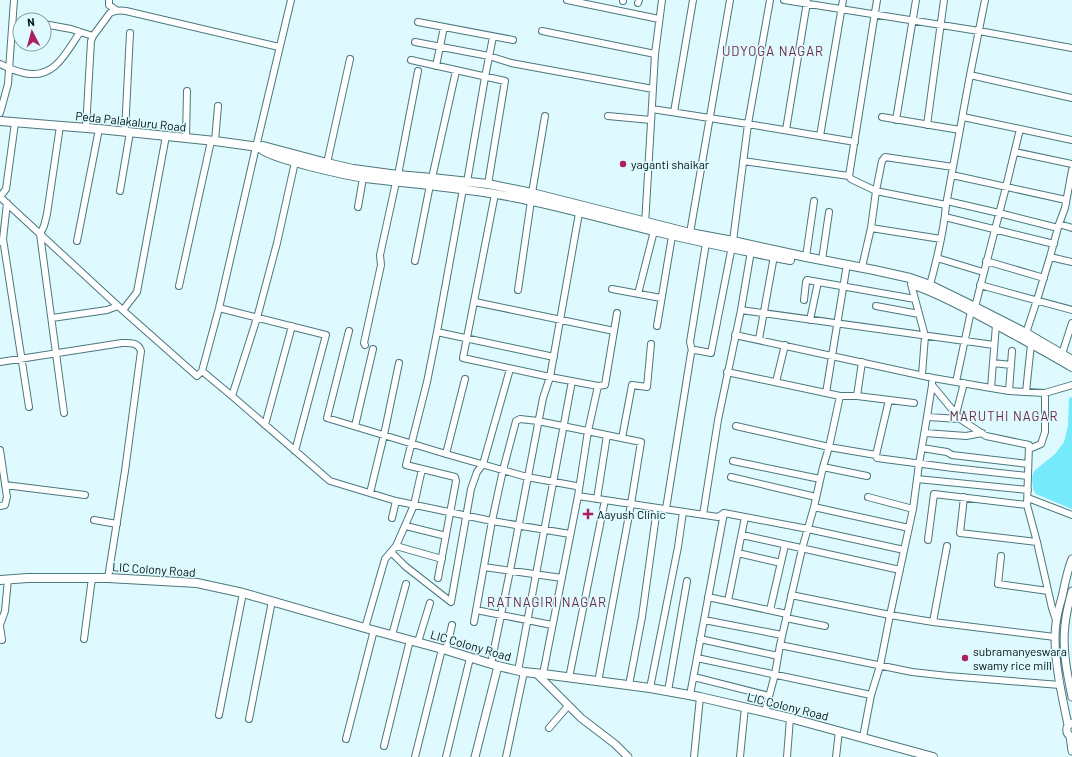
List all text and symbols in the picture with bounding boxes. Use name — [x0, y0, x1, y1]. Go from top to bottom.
north arrow — [12, 12, 52, 52]
text: N — [27, 15, 35, 28]
district label: UDYOGA NAGAR — [722, 43, 824, 59]
street label: Peda Palakaluru Road — [75, 108, 187, 134]
place label: yaganti shaikar — [631, 157, 710, 171]
marker: yaganti shaikar — [618, 159, 628, 169]
district label: MARUTHI NAGAR — [950, 408, 1058, 424]
place label: Aayush Clinic — [597, 507, 666, 521]
marker: Aayush Clinic — [582, 508, 594, 520]
street label: LIC Colony Road — [112, 559, 196, 579]
district label: RATNAGIRI NAGAR — [487, 594, 607, 610]
street label: LIC Colony Road — [429, 627, 513, 663]
place label: subramanyeswara swamy rice mill — [973, 644, 1067, 672]
marker: subramanyeswara swamy rice mill — [960, 653, 970, 663]
street label: LIC Colony Road — [746, 689, 830, 723]

